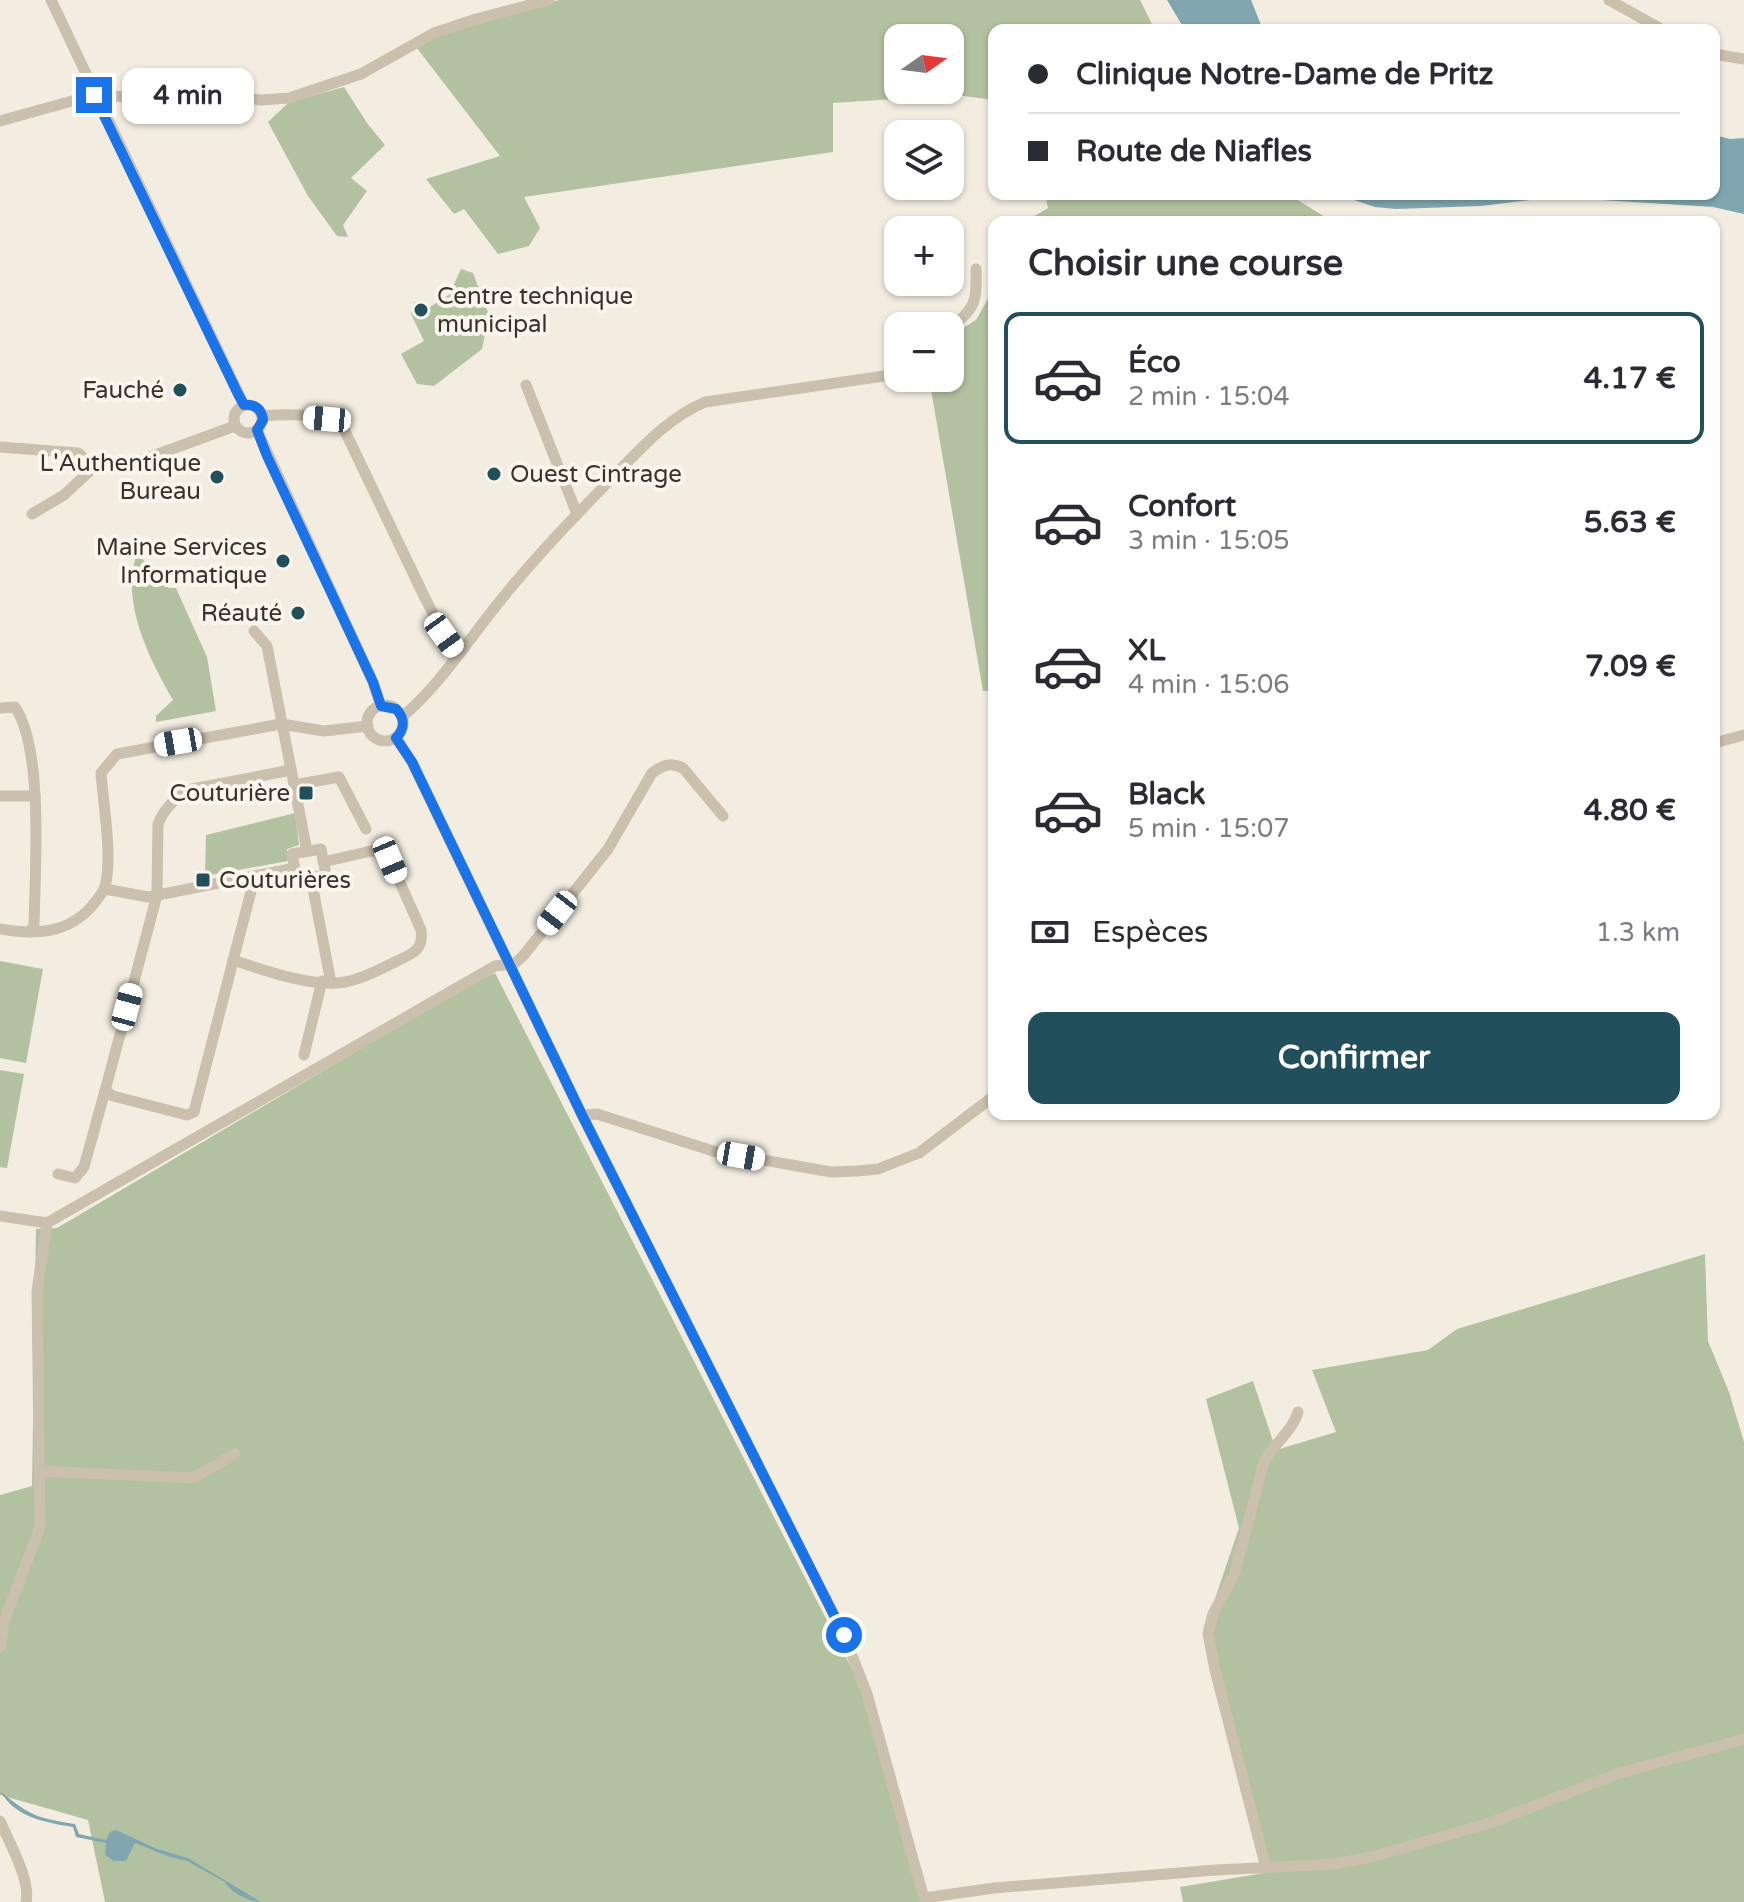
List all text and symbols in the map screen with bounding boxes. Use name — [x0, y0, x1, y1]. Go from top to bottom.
north arrow — [884, 24, 964, 104]
map controls — [884, 24, 964, 392]
text: Clinique Notre-Dame de Pritz — [1076, 56, 1493, 93]
callout: 4 min — [122, 67, 254, 123]
route end — [76, 77, 112, 113]
text: 4 min — [153, 80, 223, 111]
button: layers — [884, 120, 964, 200]
text: Route de Niafles — [1076, 133, 1312, 170]
button: + — [884, 216, 964, 296]
text: Choisir une course — [1028, 242, 1343, 285]
place label: Centre technique municipal — [437, 282, 633, 339]
marker: Centre technique municipal — [412, 301, 430, 319]
button: − — [884, 312, 964, 392]
icon: car — [1032, 342, 1104, 414]
text: Éco — [1128, 344, 1181, 381]
text: 4.17 € — [1583, 360, 1676, 397]
place label: Fauché — [82, 376, 164, 405]
marker: Fauché — [171, 381, 189, 399]
text: 2 min · 15:04 — [1128, 381, 1290, 412]
car — [302, 405, 352, 433]
place label: L'Authentique Bureau — [39, 449, 201, 506]
place label: Ouest Cintrage — [510, 460, 682, 489]
marker: Ouest Cintrage — [485, 465, 503, 483]
marker: L'Authentique Bureau — [208, 468, 226, 486]
icon: car — [1032, 486, 1104, 558]
text: Confort — [1128, 488, 1236, 525]
text: 5.63 € — [1584, 504, 1676, 541]
text: 3 min · 15:05 — [1128, 525, 1290, 556]
place label: Maine Services Informatique — [96, 533, 267, 590]
marker: Maine Services Informatique — [274, 552, 292, 570]
place label: Réauté — [201, 599, 282, 628]
marker: Réauté — [289, 604, 307, 622]
car — [420, 609, 468, 661]
icon: car — [1032, 630, 1104, 702]
text: XL — [1128, 632, 1165, 669]
text: 7.09 € — [1585, 648, 1676, 685]
text: 4 min · 15:06 — [1128, 669, 1290, 700]
car — [152, 726, 204, 758]
icon: car — [1032, 774, 1104, 846]
text: Black — [1128, 776, 1205, 813]
place label: Couturière — [170, 779, 290, 808]
marker: Couturière — [297, 784, 315, 802]
text: 4.80 € — [1584, 792, 1676, 829]
text: 5 min · 15:07 — [1128, 813, 1290, 844]
car — [370, 833, 410, 887]
place label: Couturières — [219, 866, 351, 895]
marker: Couturières — [194, 871, 212, 889]
car — [533, 887, 581, 939]
icon: cash — [1028, 910, 1072, 954]
text: Espèces — [1092, 914, 1209, 951]
text: 1.3 km — [1596, 917, 1680, 948]
car — [109, 981, 145, 1033]
button: Confirmer — [1028, 1012, 1680, 1104]
car — [715, 1140, 767, 1172]
route start — [826, 1617, 862, 1653]

